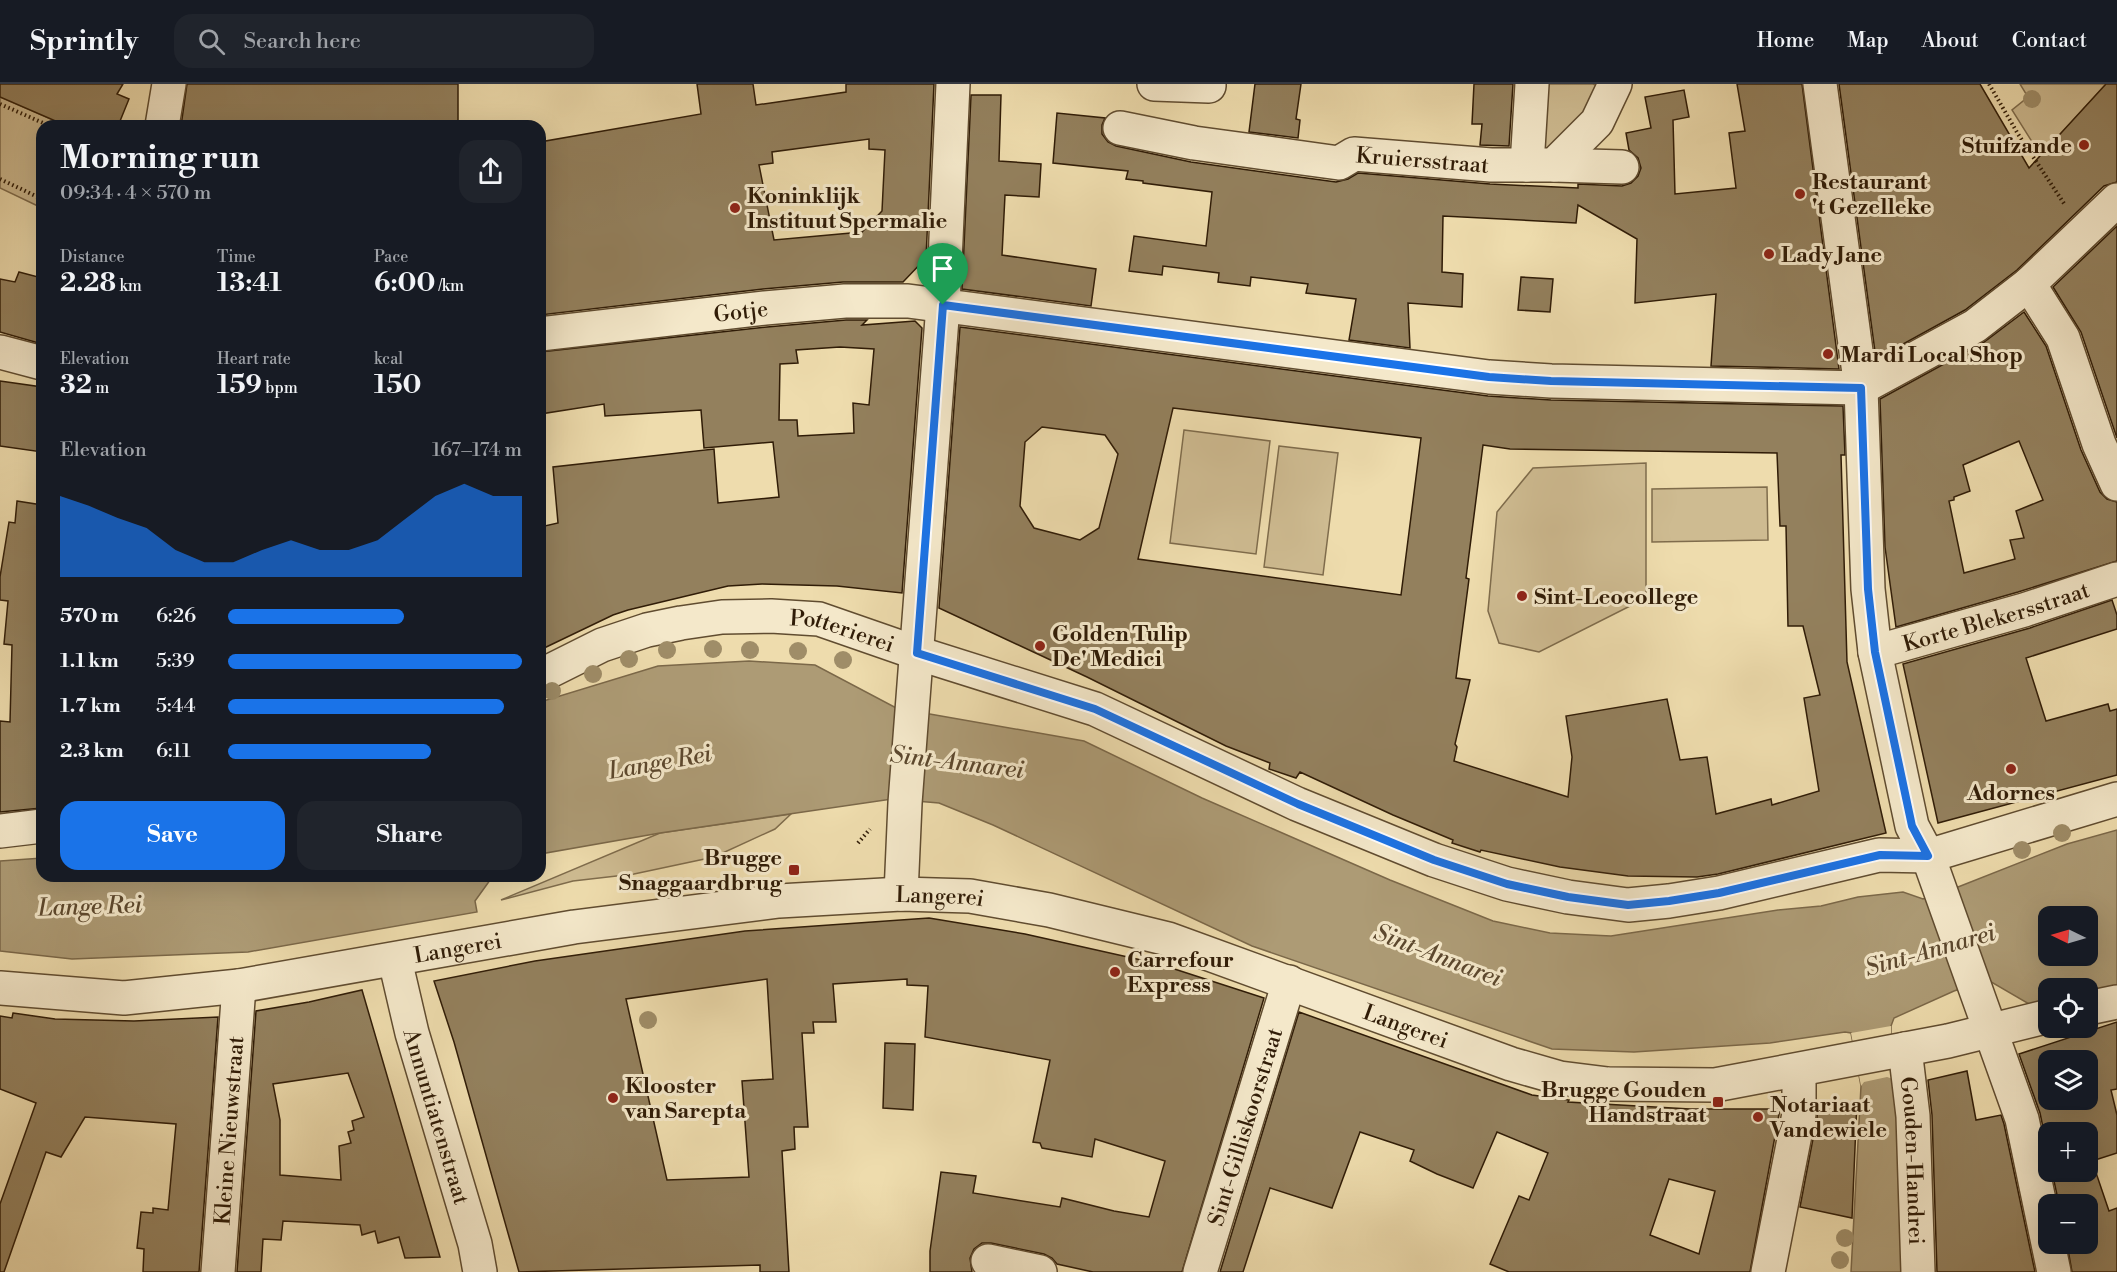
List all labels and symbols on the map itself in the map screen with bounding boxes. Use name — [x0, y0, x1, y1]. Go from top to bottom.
place label: Stuifzande — [1962, 133, 2072, 160]
marker: Stuifzande — [2077, 138, 2091, 152]
street label: Kruiersstraat — [1355, 142, 1490, 180]
place label: Restaurant 't Gezelleke — [1812, 169, 1932, 221]
place label: Koninklijk Instituut Spermalie — [747, 183, 948, 235]
marker: Restaurant 't Gezelleke — [1793, 187, 1807, 201]
marker: Koninklijk Instituut Spermalie — [728, 201, 742, 215]
place label: Lady Jane — [1781, 242, 1882, 269]
pin — [917, 243, 968, 305]
marker: Lady Jane — [1762, 247, 1776, 261]
street label: Gotje — [712, 296, 770, 329]
place label: Mardi Local Shop — [1840, 342, 2023, 369]
marker: Mardi Local Shop — [1821, 347, 1835, 361]
street label: Korte Blekersstraat — [1900, 577, 2093, 658]
place label: Sint-Leocollege — [1534, 584, 1698, 611]
marker: Sint-Leocollege — [1515, 589, 1529, 603]
street label: Potterierei — [789, 605, 898, 659]
place label: Golden Tulip De' Medici — [1052, 621, 1188, 673]
marker: Golden Tulip De' Medici — [1033, 639, 1047, 653]
water label: Lange Rei — [605, 739, 715, 787]
water label: Sint-Annarei — [888, 740, 1026, 786]
marker: Adornes — [2004, 762, 2018, 776]
place label: Adornes — [1966, 780, 2055, 807]
place label: Brugge Snaggaardbrug — [619, 845, 783, 897]
marker: Brugge Snaggaardbrug — [787, 863, 801, 877]
street label: Langerei — [895, 882, 986, 913]
water label: Lange Rei — [36, 890, 143, 924]
north arrow — [2038, 906, 2098, 966]
water label: Sint-Annarei — [1369, 918, 1506, 994]
water label: Sint-Annarei — [1861, 918, 2000, 984]
street label: Langerei — [412, 928, 504, 970]
place label: Carrefour Express — [1127, 947, 1234, 999]
marker: Carrefour Express — [1108, 965, 1122, 979]
street label: Langerei — [1359, 999, 1452, 1055]
street label: Sint-Gilliskoorstraat — [1203, 1024, 1289, 1230]
street label: Annuntiatenstraat — [396, 1025, 475, 1208]
street label: Kleine Nieuwstraat — [209, 1035, 250, 1226]
place label: Klooster van Sarepta — [624, 1073, 747, 1125]
street label: Gouden-Handrei — [1893, 1075, 1929, 1245]
place label: Brugge Gouden Handstraat — [1541, 1077, 1706, 1129]
marker: Klooster van Sarepta — [606, 1091, 620, 1105]
place label: Notariaat Vandewiele — [1769, 1092, 1887, 1144]
marker: Brugge Gouden Handstraat — [1711, 1095, 1725, 1109]
marker: Notariaat Vandewiele — [1751, 1110, 1765, 1124]

